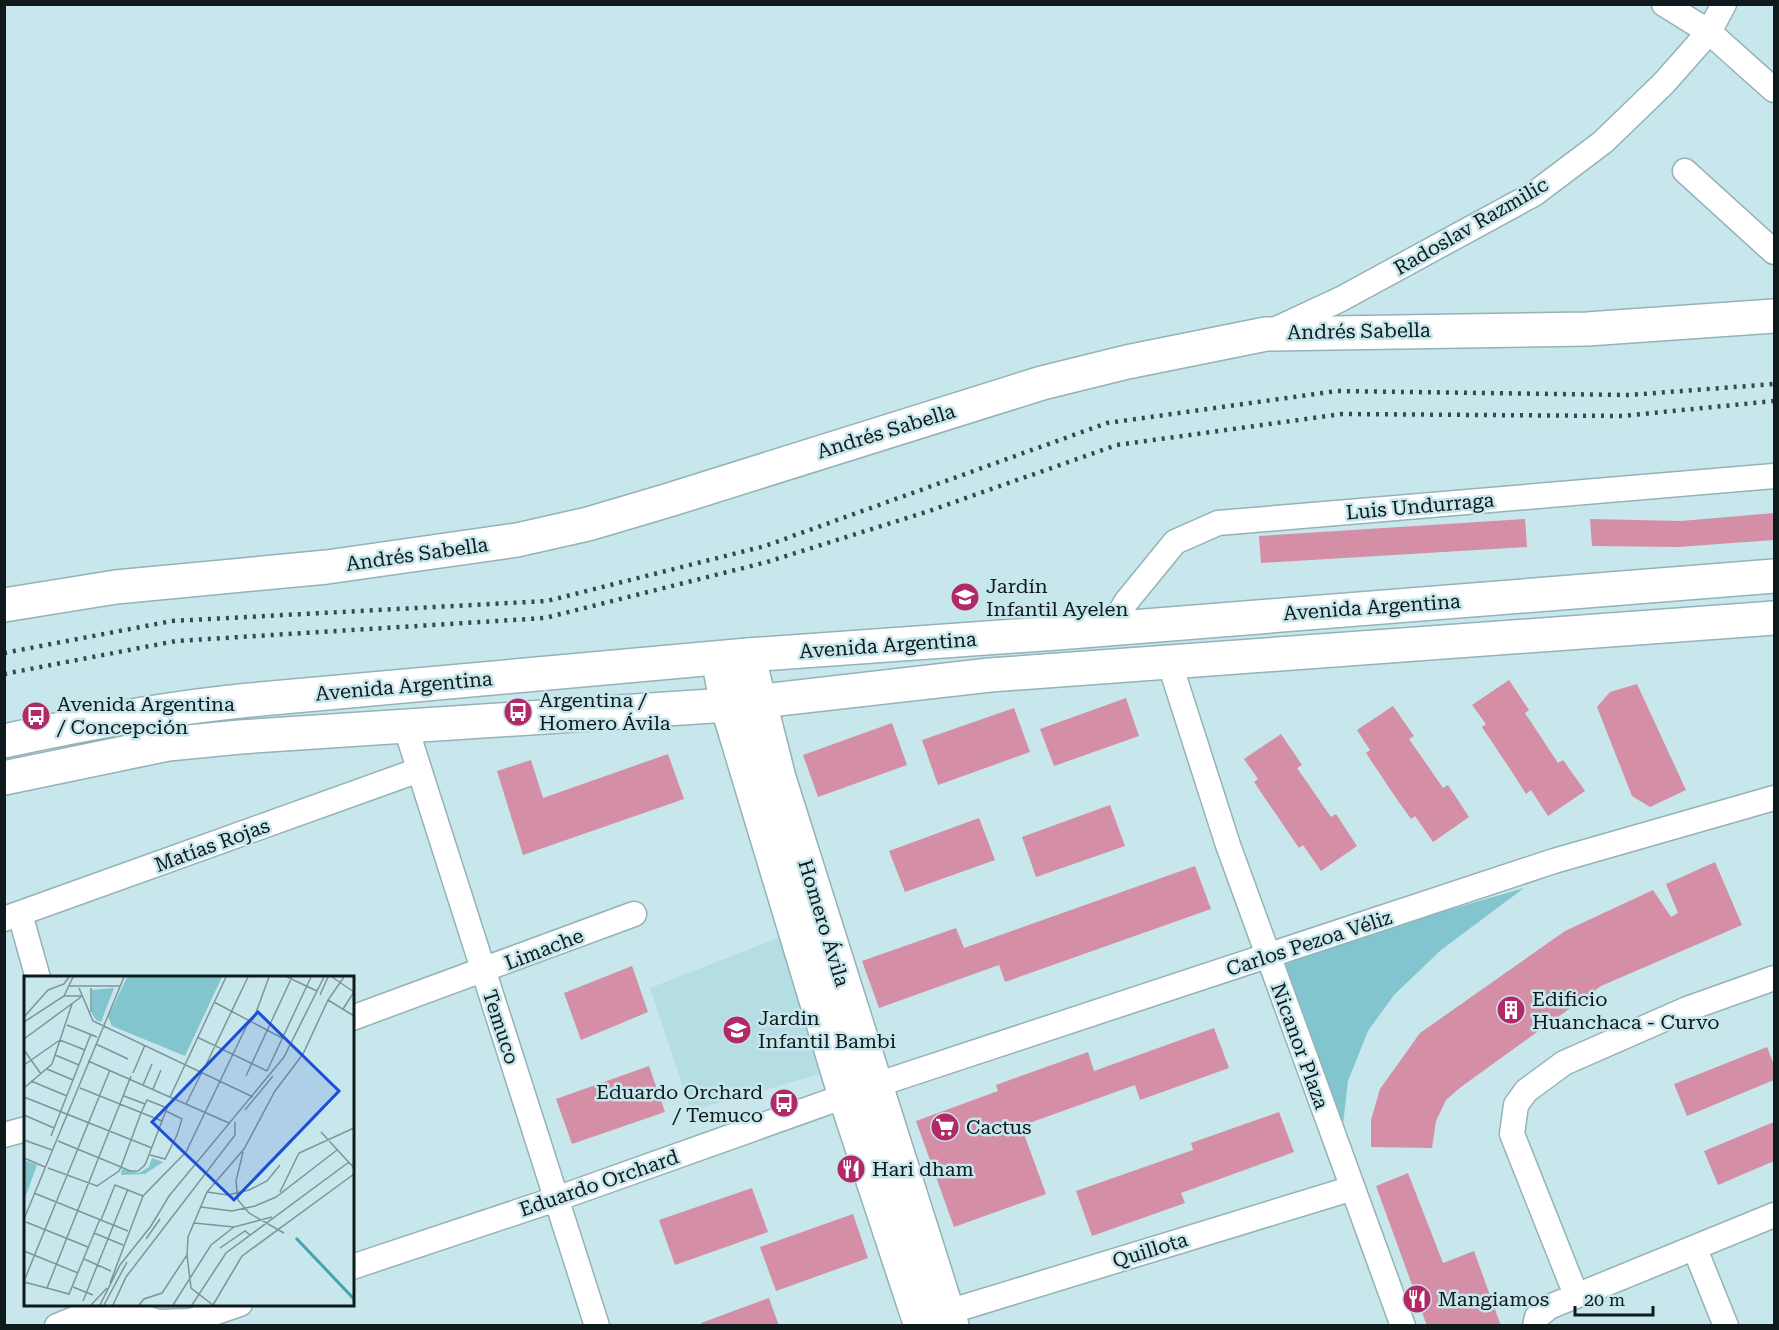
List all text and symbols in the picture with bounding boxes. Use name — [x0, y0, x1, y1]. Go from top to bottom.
street label: Radoslav Razmilic — [1389, 172, 1553, 280]
street label: Andrés Sabella — [1287, 318, 1431, 344]
street label: Andrés Sabella — [814, 398, 958, 463]
street label: Luis Undurraga — [1345, 488, 1495, 524]
street label: Andrés Sabella — [344, 532, 490, 576]
place label: Jardín Infantil Ayelen — [986, 574, 1128, 621]
school or university icon: Jardín Infantil Ayelen — [949, 581, 981, 613]
street label: Avenida Argentina — [1282, 589, 1462, 625]
street label: Avenida Argentina — [798, 627, 978, 663]
street label: Avenida Argentina — [314, 666, 494, 706]
place label: Argentina / Homero Ávila — [539, 688, 671, 735]
place label: Avenida Argentina / Concepción — [56, 692, 235, 739]
bus stop icon: Argentina / Homero Ávila — [502, 696, 534, 728]
bus stop icon: Avenida Argentina / Concepción — [20, 700, 52, 732]
street label: Matías Rojas — [151, 813, 273, 877]
street label: Homero Ávila — [793, 857, 855, 990]
street label: Carlos Pezoa Véliz — [1223, 905, 1395, 981]
street label: Limache — [501, 923, 587, 975]
inset map — [24, 976, 354, 1306]
street label: Nicanor Plaza — [1266, 979, 1334, 1113]
street label: Temuco — [478, 987, 524, 1067]
place label: Edificio Huanchaca - Curvo — [1532, 987, 1719, 1034]
building icon: Edificio Huanchaca - Curvo — [1495, 994, 1527, 1026]
place label: Jardin Infantil Bambi — [758, 1006, 896, 1053]
school or university icon: Jardin Infantil Bambi — [721, 1014, 753, 1046]
place label: Eduardo Orchard / Temuco — [596, 1080, 763, 1127]
bus stop icon: Eduardo Orchard / Temuco — [768, 1087, 800, 1119]
supermarket icon: Cactus — [929, 1111, 961, 1143]
place label: Cactus — [966, 1115, 1032, 1139]
street label: Eduardo Orchard — [516, 1144, 682, 1222]
restaurant icon: Hari dham — [835, 1153, 867, 1185]
place label: Hari dham — [872, 1157, 974, 1181]
street label: Quillota — [1109, 1227, 1191, 1273]
scale bar — [1575, 1279, 1653, 1317]
restaurant icon: Mangiamos — [1401, 1283, 1433, 1315]
place label: Mangiamos — [1438, 1287, 1549, 1311]
text: 20 m — [1584, 1289, 1625, 1310]

